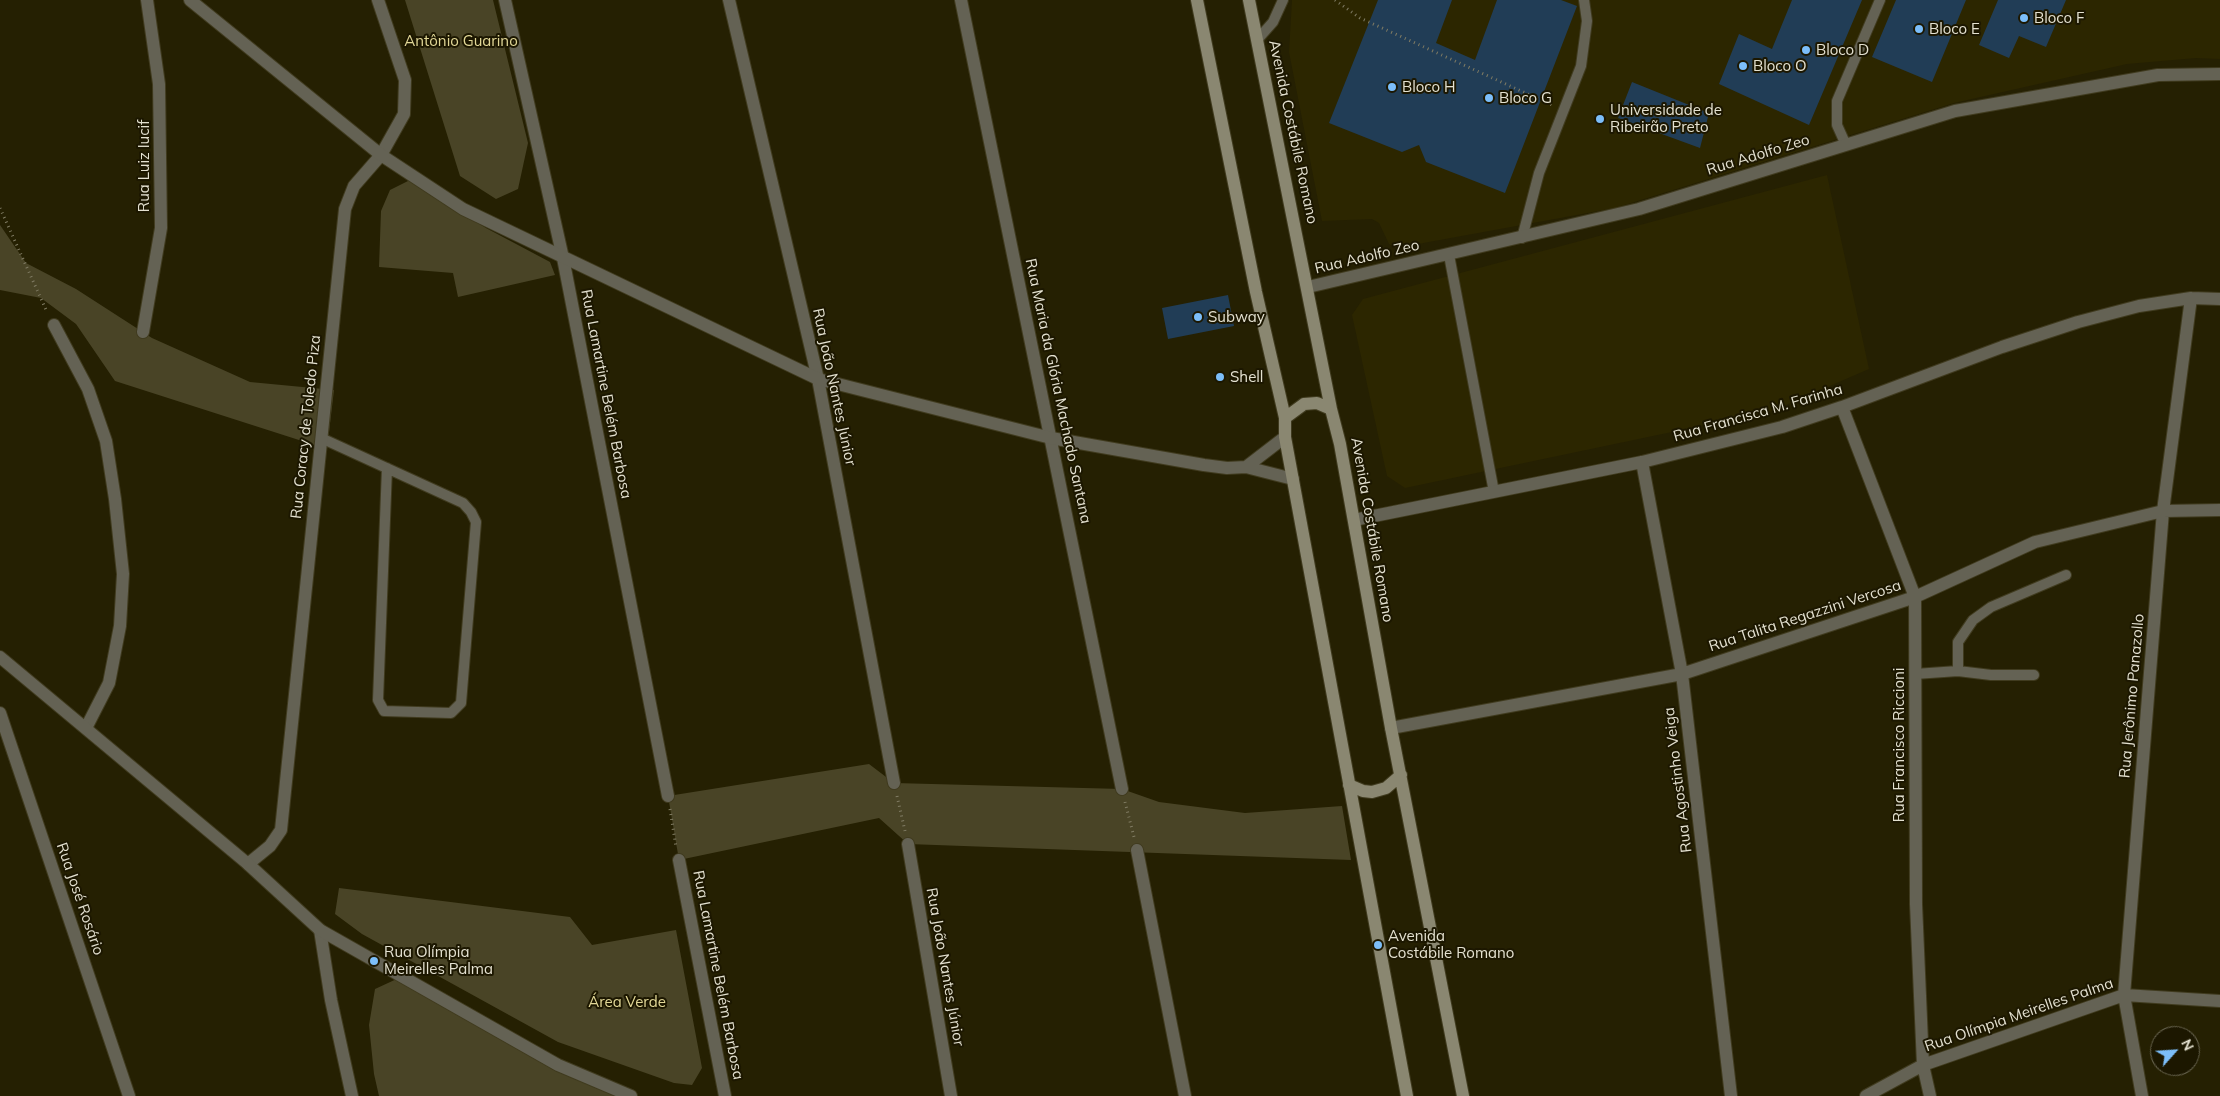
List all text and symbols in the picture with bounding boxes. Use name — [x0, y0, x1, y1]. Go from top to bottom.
place label: Bloco F — [2034, 9, 2085, 27]
marker: Bloco F — [2018, 12, 2030, 24]
place label: Bloco E — [1929, 20, 1980, 38]
marker: Bloco E — [1913, 23, 1925, 35]
park label: Antônio Guarino — [404, 32, 518, 50]
street label: Avenida Costábile Romano — [1265, 39, 1321, 225]
place label: Bloco D — [1816, 41, 1869, 59]
marker: Bloco D — [1800, 44, 1812, 56]
place label: Bloco O — [1753, 57, 1807, 75]
marker: Bloco O — [1737, 60, 1749, 72]
place label: Bloco H — [1402, 78, 1456, 96]
marker: Bloco H — [1386, 81, 1398, 93]
place label: Bloco G — [1499, 89, 1552, 107]
marker: Bloco G — [1483, 92, 1495, 104]
place label: Universidade de Ribeirão Preto — [1610, 101, 1722, 136]
marker: Universidade de Ribeirão Preto — [1594, 113, 1606, 125]
street label: Rua Luiz Iucif — [135, 120, 153, 212]
street label: Rua Adolfo Zeo — [1704, 131, 1812, 179]
street label: Rua Adolfo Zeo — [1313, 236, 1421, 278]
street label: Rua Maria da Glória Machado Santana — [1021, 257, 1095, 525]
street label: Rua Lamartine Belém Barbosa — [577, 288, 635, 500]
street label: Rua João Nantes Júnior — [809, 307, 859, 467]
place label: Subway — [1208, 308, 1265, 326]
marker: Subway — [1192, 311, 1204, 323]
street label: Rua Coracy de Toledo Piza — [287, 334, 325, 520]
place label: Shell — [1230, 368, 1263, 386]
marker: Shell — [1214, 371, 1226, 383]
street label: Rua Francisca M. Farinha — [1671, 380, 1845, 446]
street label: Avenida Costábile Romano — [1347, 436, 1397, 624]
street label: Rua Talita Regazzini Vercosa — [1706, 576, 1904, 656]
street label: Rua Jerônimo Panazollo — [2116, 613, 2148, 779]
street label: Rua Francisco Riccioni — [1890, 668, 1908, 822]
street label: Rua Agostinho Veiga — [1660, 706, 1696, 854]
street label: Rua José Rosário — [52, 840, 108, 958]
street label: Rua Lamartine Belém Barbosa — [689, 869, 747, 1081]
street label: Rua João Nantes Júnior — [922, 886, 968, 1048]
place label: Avenida Costábile Romano — [1388, 927, 1514, 962]
marker: Avenida Costábile Romano — [1372, 939, 1384, 951]
place label: Rua Olímpia Meirelles Palma — [384, 943, 493, 978]
marker: Rua Olímpia Meirelles Palma — [368, 955, 380, 967]
street label: Rua Olímpia Meirelles Palma — [1922, 974, 2116, 1056]
park label: Área Verde — [588, 993, 666, 1011]
north arrow — [2150, 1026, 2200, 1076]
text: N — [2177, 1036, 2198, 1054]

